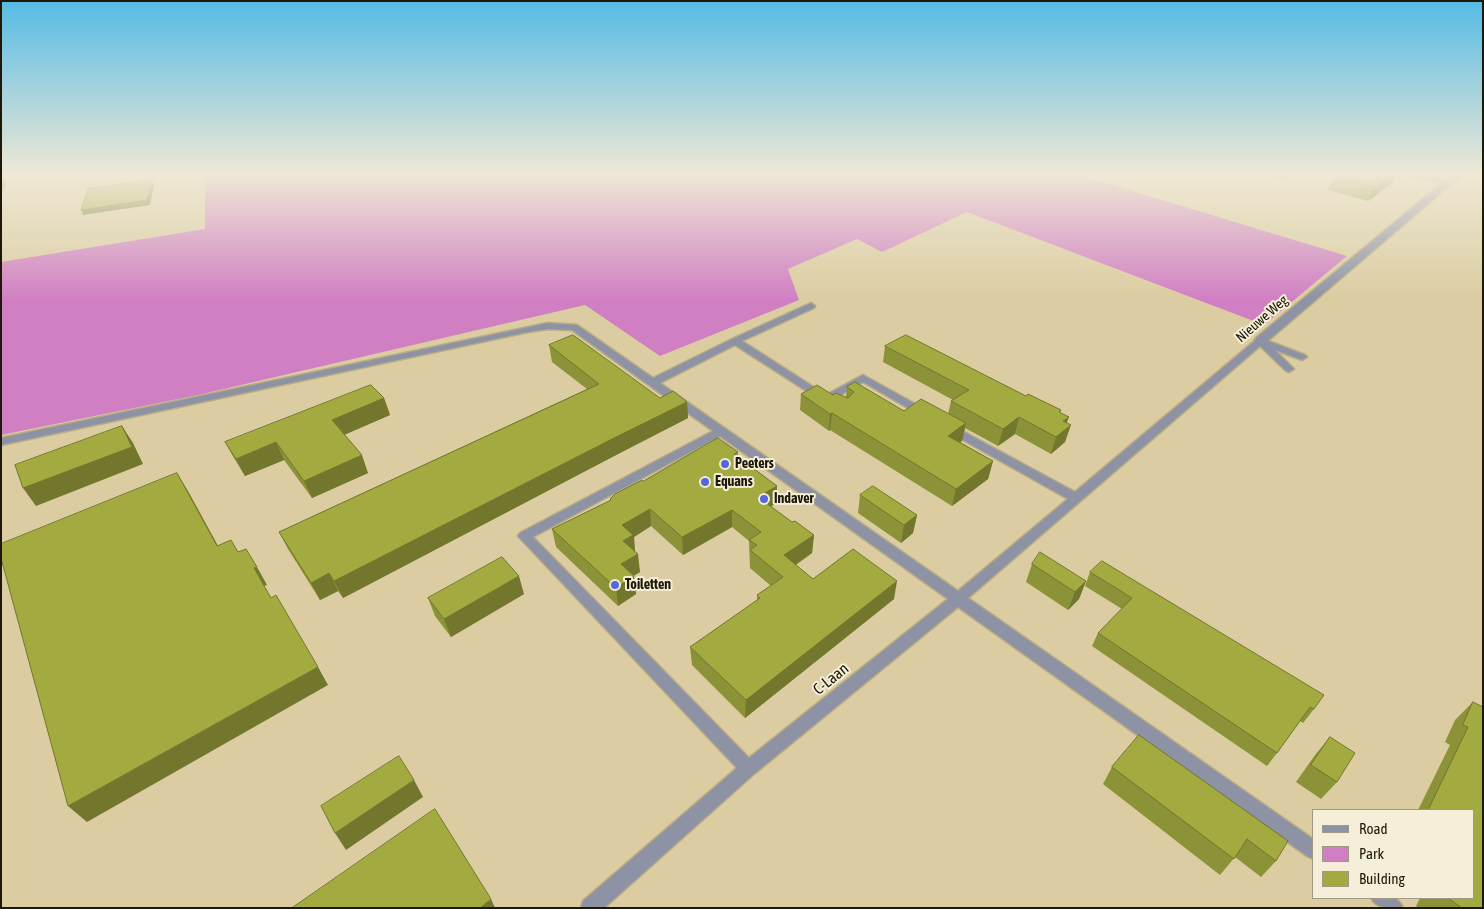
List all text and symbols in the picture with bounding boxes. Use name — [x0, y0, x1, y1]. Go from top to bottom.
street label: Nieuwe Weg — [1233, 292, 1291, 346]
place label: Peeters — [735, 456, 774, 472]
marker: Peeters — [719, 458, 731, 470]
place label: Equans — [715, 474, 753, 490]
marker: Equans — [699, 476, 711, 488]
place label: Indaver — [774, 491, 814, 507]
marker: Indaver — [758, 493, 770, 505]
place label: Toiletten — [625, 577, 671, 593]
marker: Toiletten — [609, 579, 621, 591]
street label: C-Laan — [809, 659, 853, 699]
legend — [1312, 809, 1474, 899]
text: Road — [1359, 820, 1388, 837]
text: Park — [1359, 845, 1384, 862]
text: Building — [1359, 870, 1405, 887]

